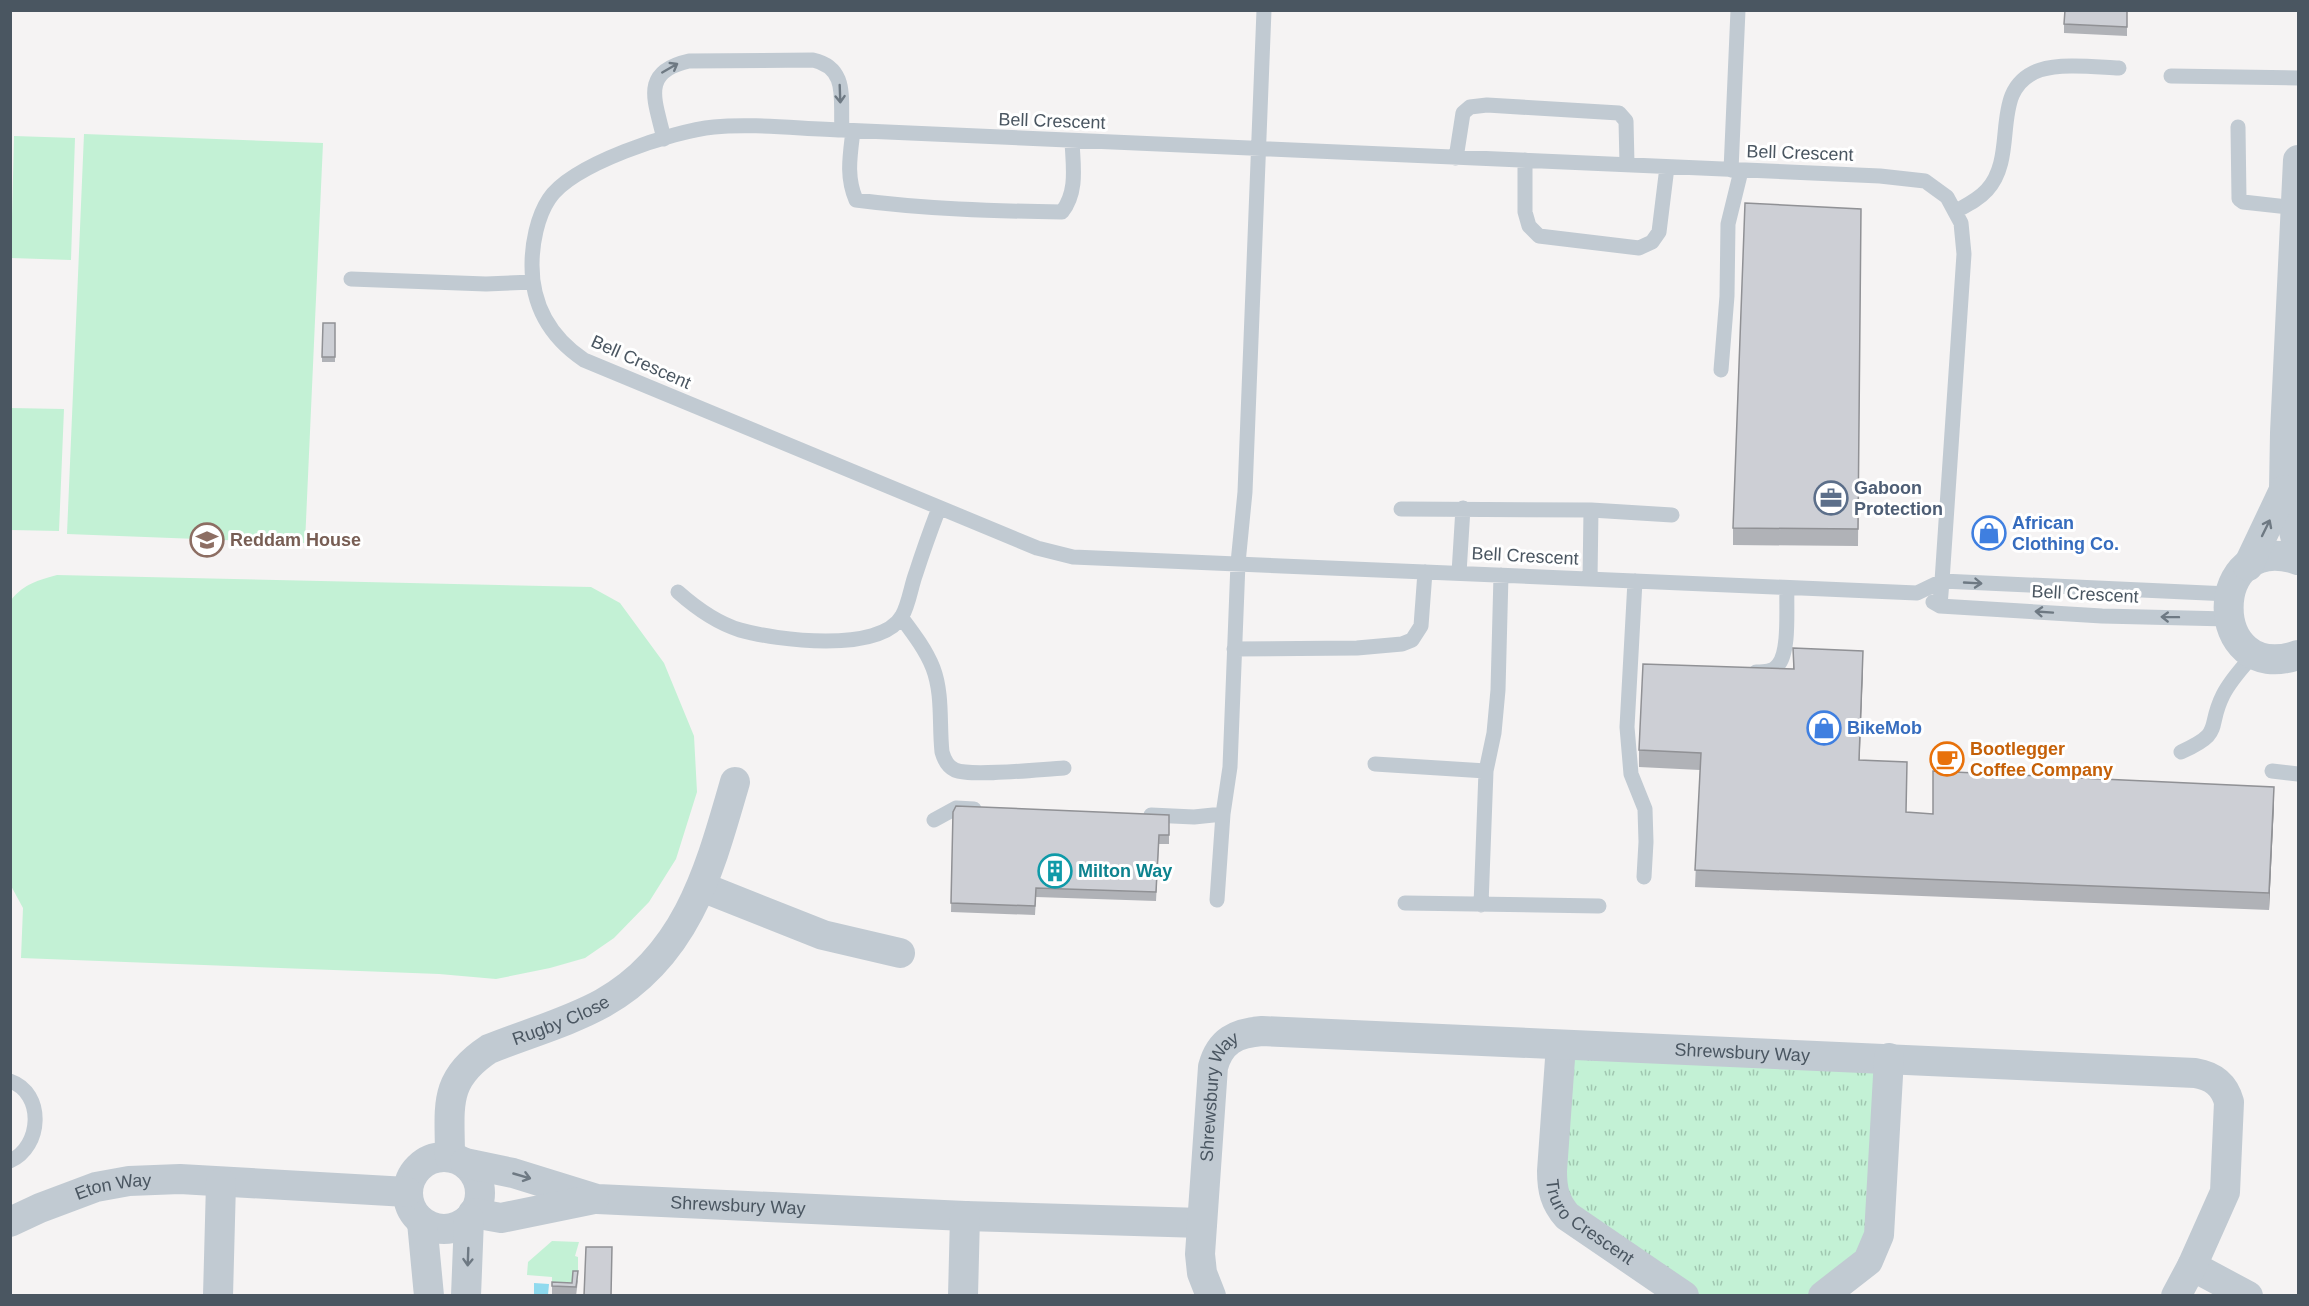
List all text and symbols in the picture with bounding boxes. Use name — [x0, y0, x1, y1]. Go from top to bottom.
one-way arrow — [661, 62, 678, 74]
one-way arrow — [834, 84, 846, 104]
street label: Bell Crescent — [998, 109, 1106, 133]
street label: Bell Crescent — [1746, 141, 1854, 165]
street label: Bell Crescent — [588, 331, 694, 393]
place label: Gaboon Protection — [1854, 478, 1943, 519]
office icon: Gaboon Protection — [1813, 480, 1849, 516]
place label: African Clothing Co. — [2012, 513, 2119, 554]
shop icon: African Clothing Co. — [1971, 515, 2007, 551]
one-way arrow — [2261, 519, 2273, 537]
school or university icon: Reddam House — [189, 522, 225, 558]
place label: Reddam House — [230, 530, 361, 550]
street label: Bell Crescent — [1471, 543, 1579, 569]
one-way arrow — [1963, 577, 1983, 588]
street label: Bell Crescent — [2031, 581, 2139, 607]
one-way arrow — [2034, 607, 2054, 618]
one-way arrow — [2160, 612, 2180, 623]
shop icon: BikeMob — [1806, 710, 1842, 746]
place label: BikeMob — [1847, 718, 1922, 738]
place label: Bootlegger Coffee Company — [1970, 739, 2113, 780]
cafe icon: Bootlegger Coffee Company — [1929, 741, 1965, 777]
building icon: Milton Way — [1037, 853, 1073, 889]
place label: Milton Way — [1078, 861, 1172, 881]
street label: Rugby Close — [510, 991, 613, 1049]
street label: Shrewsbury Way — [1196, 1027, 1242, 1162]
street label: Shrewsbury Way — [1674, 1040, 1810, 1066]
street label: Eton Way — [72, 1170, 152, 1204]
one-way arrow — [512, 1171, 531, 1182]
street label: Truro Crescent — [1542, 1178, 1638, 1269]
street label: Shrewsbury Way — [670, 1192, 806, 1219]
one-way arrow — [462, 1247, 473, 1267]

